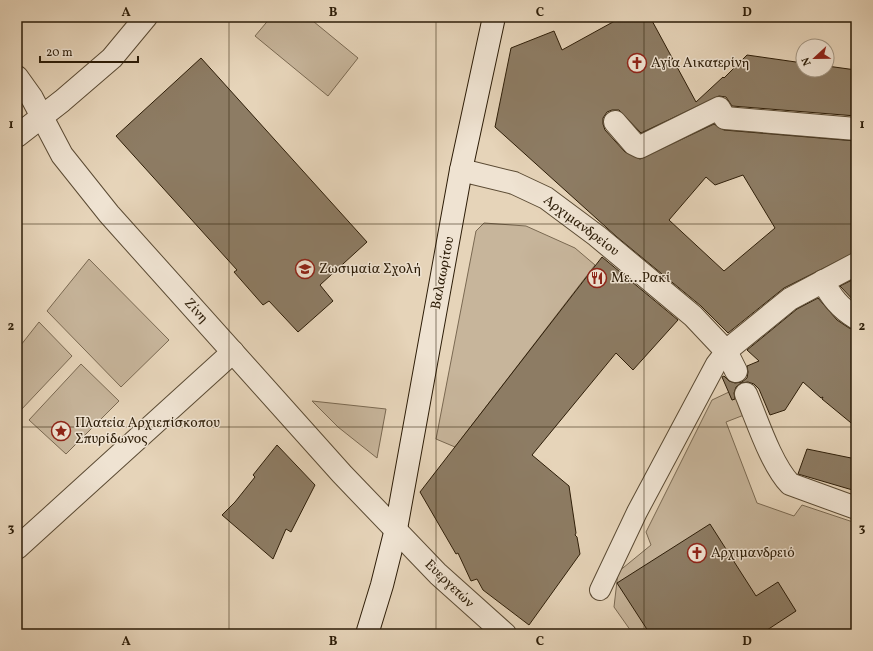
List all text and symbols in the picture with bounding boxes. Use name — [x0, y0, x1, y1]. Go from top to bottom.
text: A — [121, 4, 131, 22]
text: B — [329, 4, 338, 22]
text: C — [536, 4, 544, 22]
text: D — [742, 4, 752, 22]
scale bar — [40, 38, 138, 64]
north arrow — [795, 38, 835, 78]
text: 20 m — [46, 45, 73, 61]
church icon: Αγία Αικατερίνη — [626, 52, 648, 74]
place label: Αγία Αικατερίνη — [651, 54, 750, 73]
text: N — [799, 55, 816, 68]
text: 1 — [8, 116, 14, 134]
text: 1 — [859, 116, 865, 134]
street label: Αρχιμανδρείου — [539, 191, 623, 261]
street label: Βαλαωρίτου — [427, 235, 459, 311]
school or university icon: Ζωσιμαία Σχολή — [294, 258, 316, 280]
place label: Ζωσιμαία Σχολή — [319, 260, 421, 279]
restaurant icon: Με...Ρακί — [586, 267, 608, 289]
place label: Με...Ρακί — [611, 269, 671, 288]
street label: Ζίνη — [180, 294, 212, 328]
text: 2 — [8, 318, 15, 336]
text: 2 — [859, 318, 866, 336]
place label: Πλατεία Αρχιεπίσκοπου Σπυρίδωνος — [75, 414, 220, 449]
place icon: Πλατεία Αρχιεπίσκοπου Σπυρίδωνος — [50, 420, 72, 442]
text: 3 — [8, 520, 15, 538]
text: 3 — [859, 520, 866, 538]
church icon: Αρχιμανδρειό — [686, 542, 708, 564]
place label: Αρχιμανδρειό — [711, 544, 795, 563]
street label: Ευεργετών — [420, 556, 478, 613]
text: A — [121, 633, 131, 651]
text: B — [329, 633, 338, 651]
text: C — [536, 633, 544, 651]
text: D — [742, 633, 752, 651]

